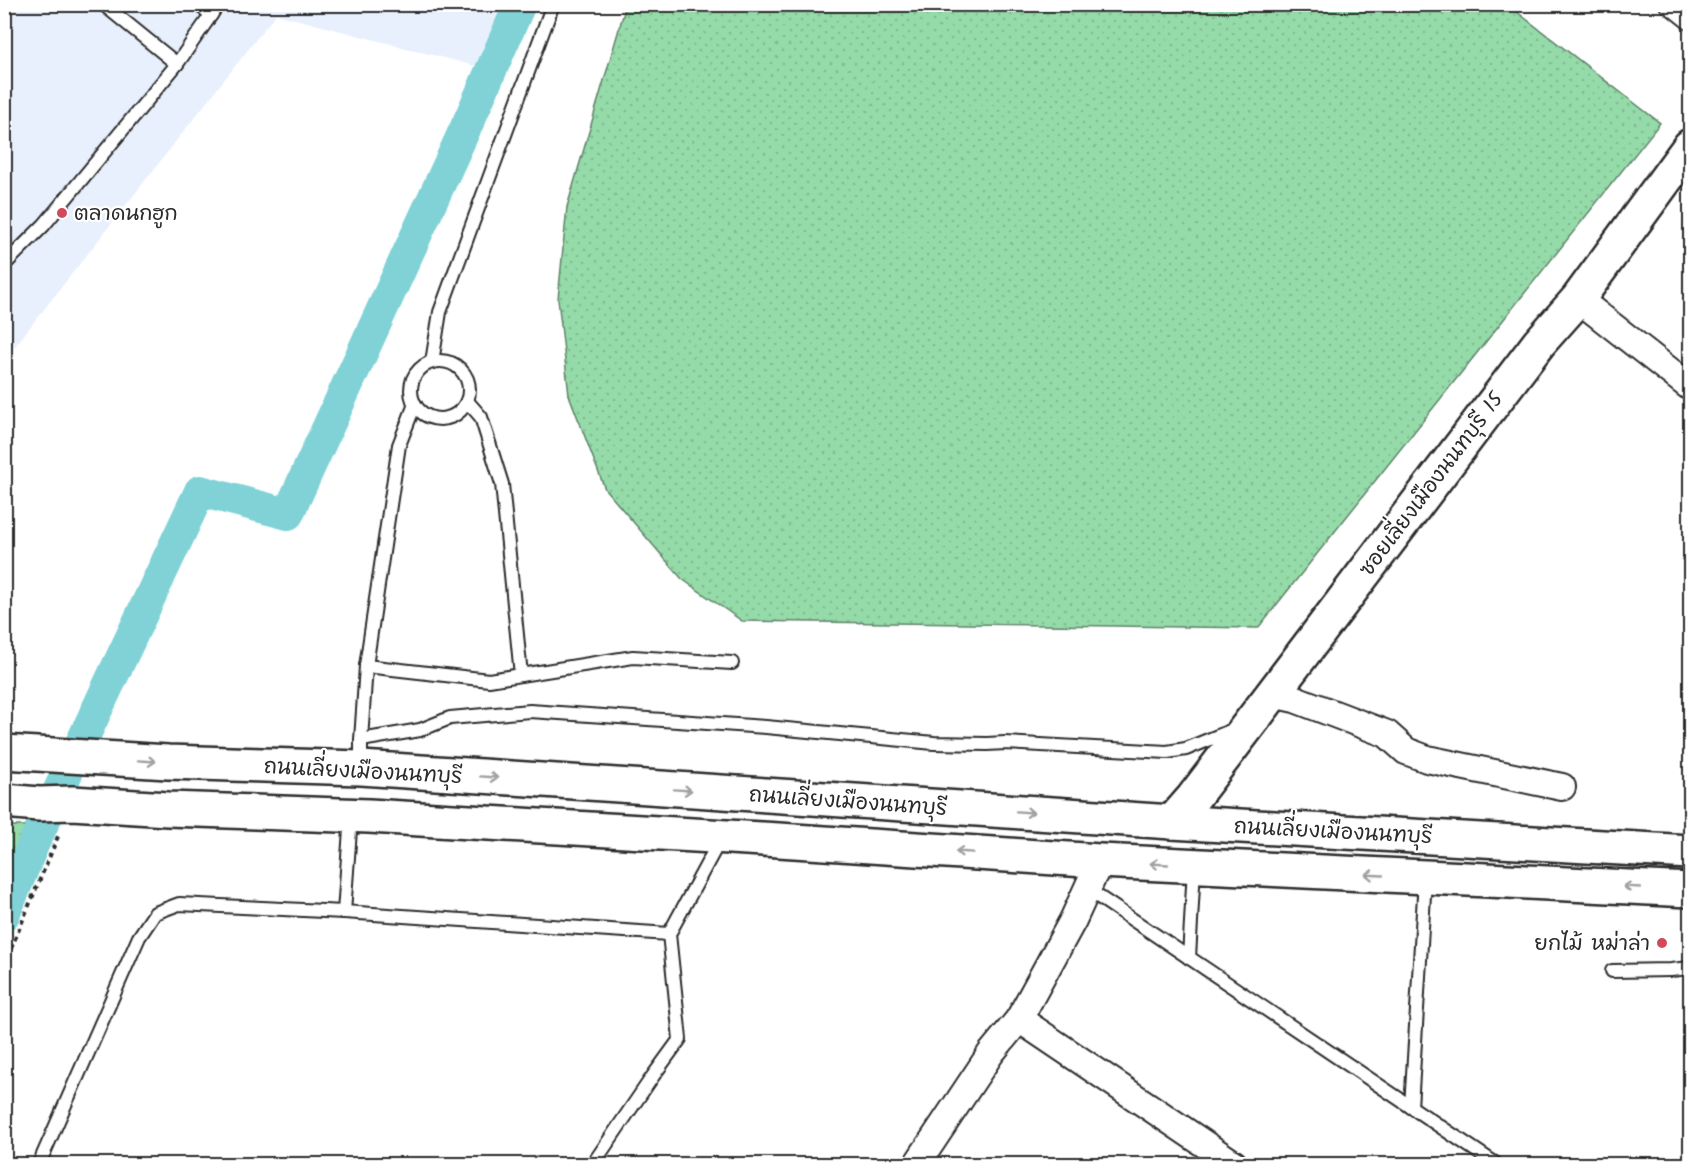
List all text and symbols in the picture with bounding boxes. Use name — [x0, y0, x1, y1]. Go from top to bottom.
place label: ตลาดนกฮูก — [74, 198, 178, 231]
marker: ตลาดนกฮูก — [55, 206, 69, 220]
street label: ซอยเลี่ยงเมืองนนทบุรี 15 — [1349, 383, 1514, 584]
street label: ถนนเลี่ยงเมืองนนทบุรี — [263, 748, 463, 794]
one-way arrow — [137, 755, 157, 766]
one-way arrow — [478, 772, 498, 783]
street label: ถนนเลี่ยงเมืองนนทบุรี — [748, 776, 948, 826]
one-way arrow — [673, 785, 693, 796]
one-way arrow — [1014, 807, 1034, 818]
street label: ถนนเลี่ยงเมืองนนทบุรี — [1233, 808, 1433, 854]
one-way arrow — [955, 846, 974, 857]
one-way arrow — [1149, 858, 1169, 869]
one-way arrow — [1365, 869, 1385, 880]
one-way arrow — [1623, 882, 1643, 893]
place label: ยกไม้ หม่าล่า — [1534, 928, 1650, 961]
marker: ยกไม้ หม่าล่า — [1655, 936, 1669, 950]

